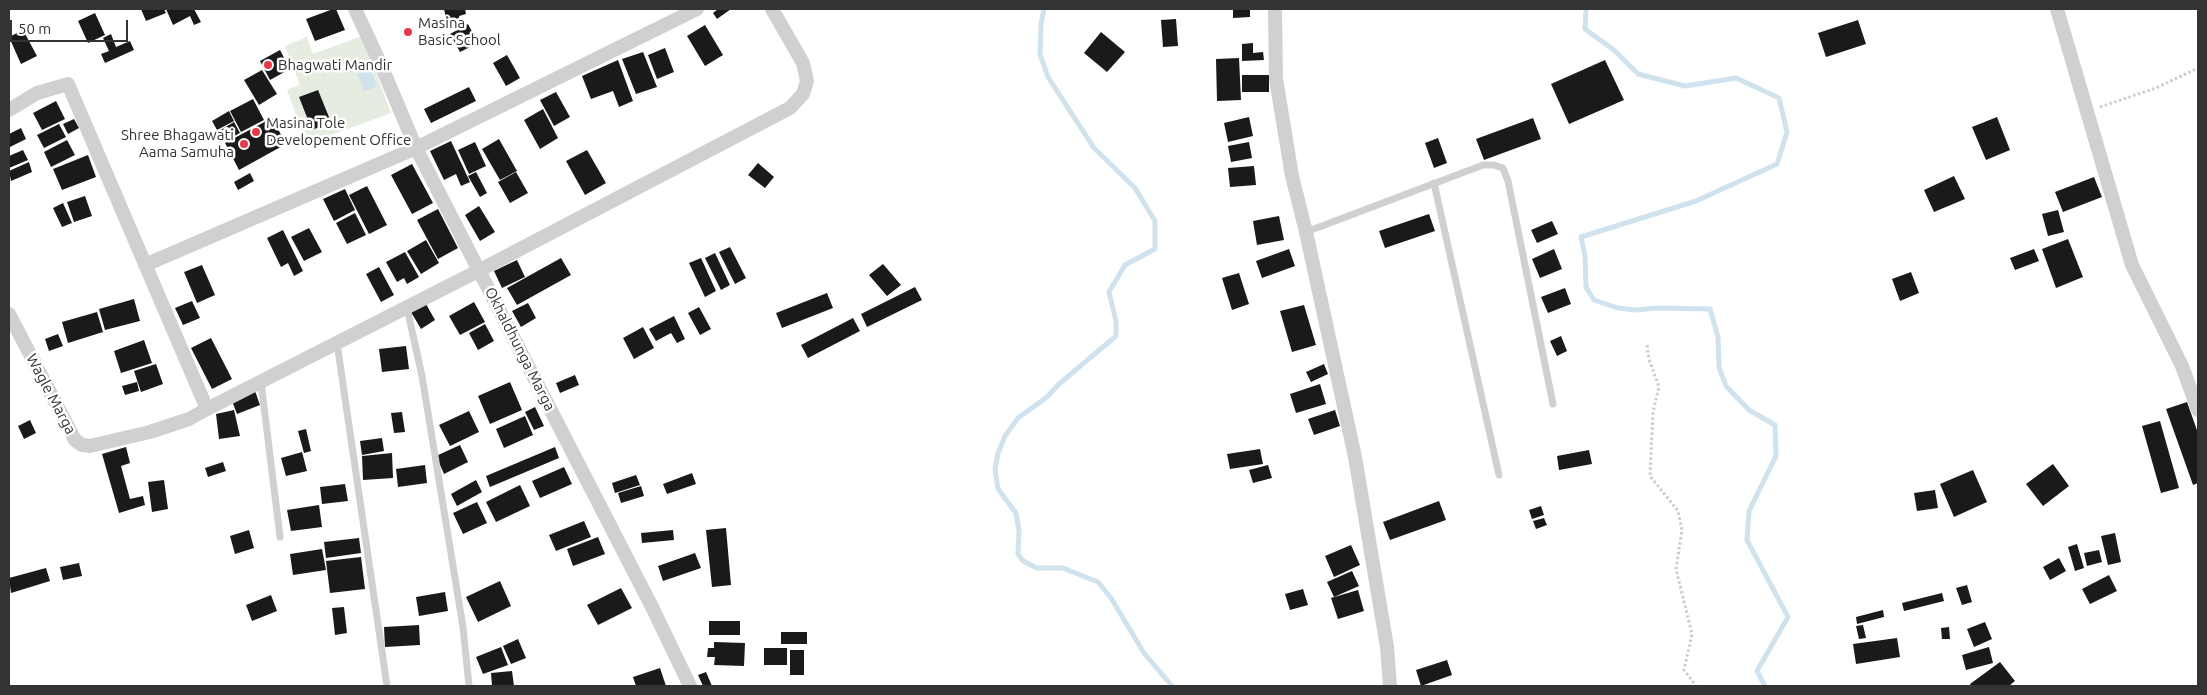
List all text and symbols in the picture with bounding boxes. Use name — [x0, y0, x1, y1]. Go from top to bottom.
scale bar — [12, 10, 130, 42]
place label: Masina Basic School — [418, 14, 501, 49]
text: 50 m — [18, 20, 51, 37]
marker: Masina Basic School — [402, 26, 414, 38]
place label: Bhagwati Mandir — [278, 56, 392, 74]
marker: Bhagwati Mandir — [262, 59, 274, 71]
place label: Masina Tole Developement Office — [266, 114, 411, 149]
place label: Shree Bhagawati Aama Samuha — [121, 126, 234, 161]
marker: Masina Tole Developement Office — [250, 126, 262, 138]
marker: Shree Bhagawati Aama Samuha — [238, 138, 250, 150]
street label: Okhaldhunga Marga — [481, 284, 559, 414]
street label: Wagle Marga — [22, 351, 80, 437]

